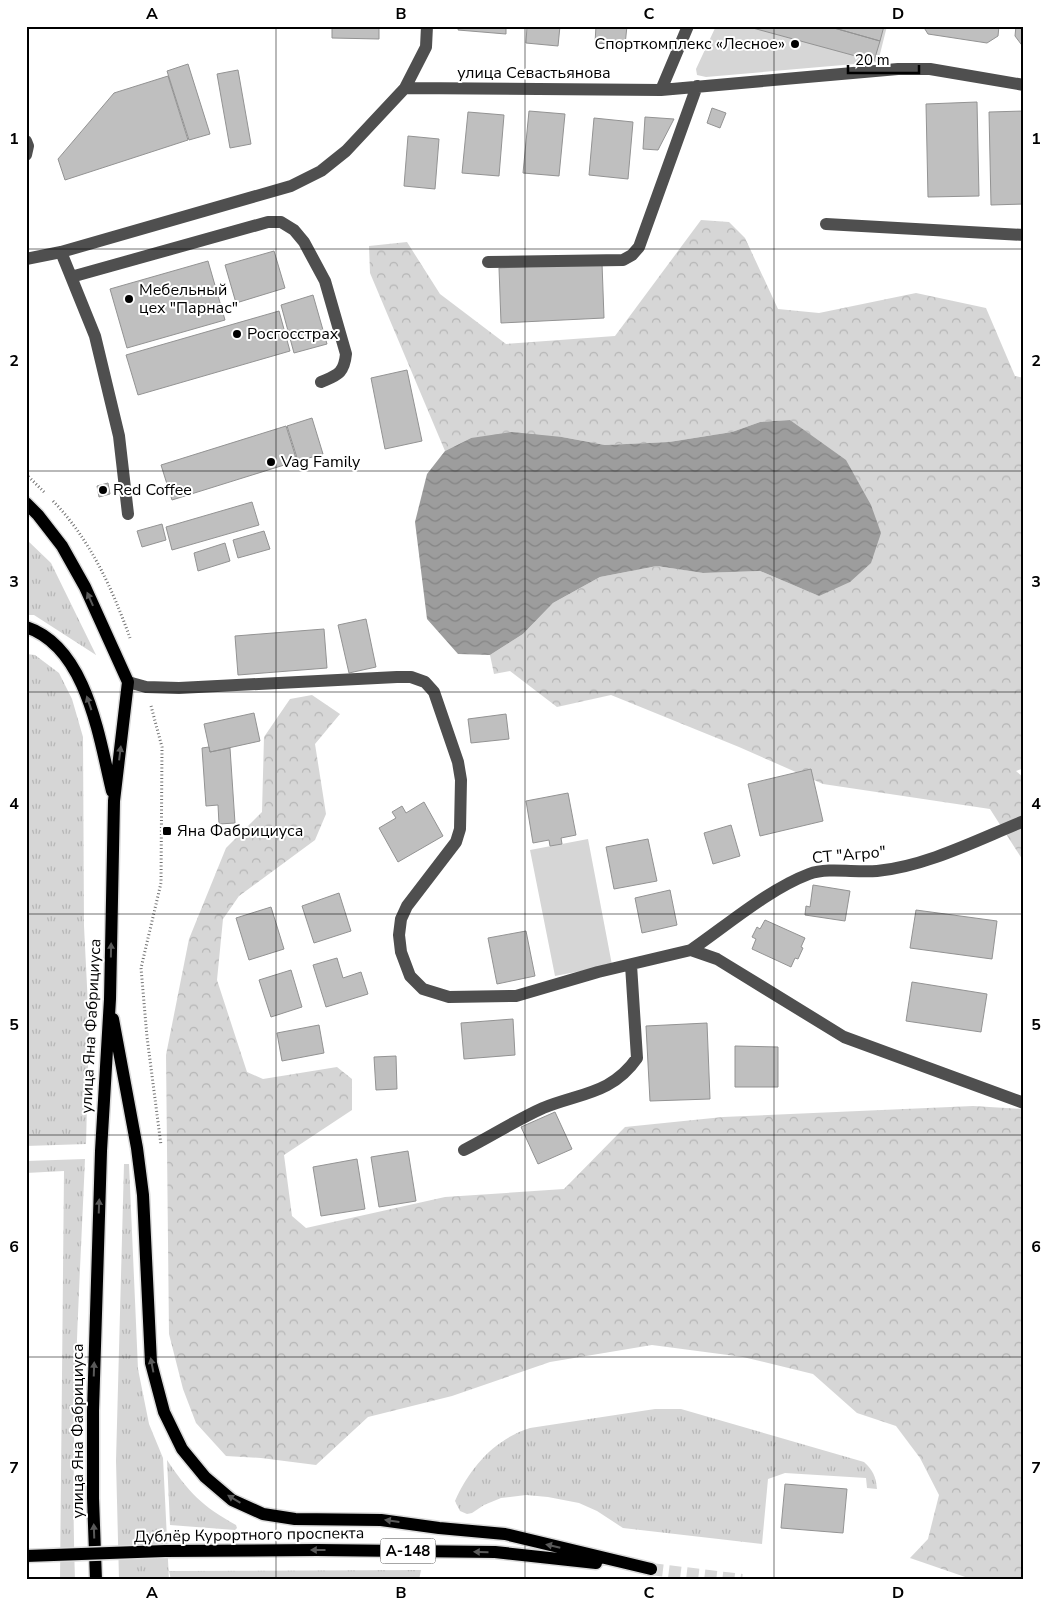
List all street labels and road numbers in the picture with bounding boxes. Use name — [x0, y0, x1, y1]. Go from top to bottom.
street label: улица Севастьянова — [457, 62, 611, 84]
street label: СТ "Агро" — [811, 841, 887, 869]
street label: улица Яна Фабрициуса — [75, 938, 107, 1114]
street label: улица Яна Фабрициуса — [67, 1343, 89, 1519]
street label: Дублёр Курортного проспекта — [134, 1522, 364, 1548]
road number: А-148 — [380, 1538, 436, 1564]

